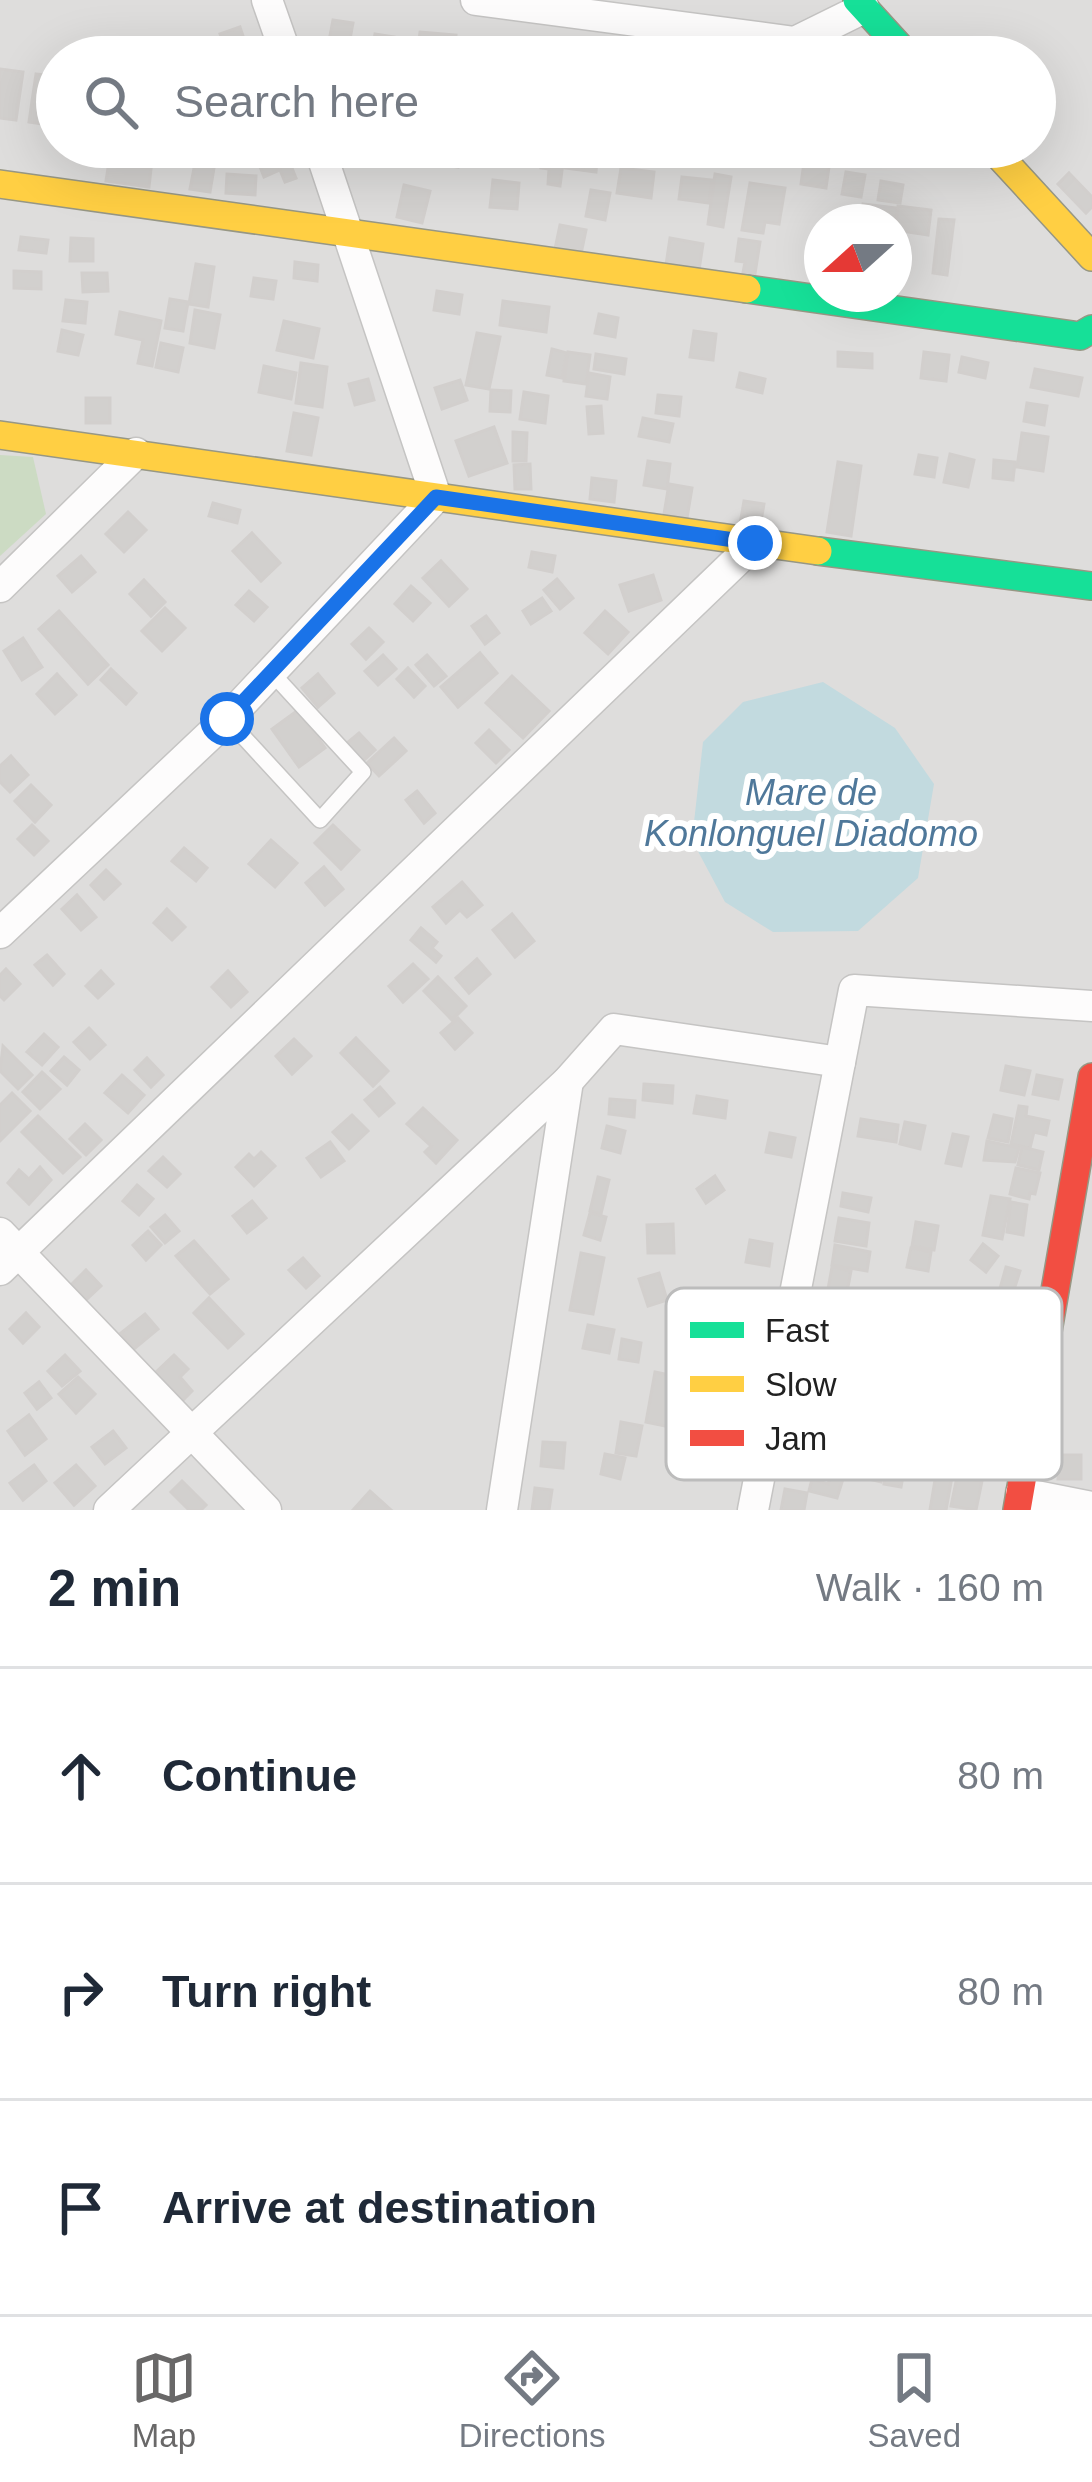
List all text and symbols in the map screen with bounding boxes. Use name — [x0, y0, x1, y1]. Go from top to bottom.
search box — [36, 36, 1056, 168]
icon: search — [78, 69, 144, 135]
text: Search here — [174, 76, 419, 127]
north arrow — [804, 204, 912, 312]
route end — [728, 516, 782, 570]
route start — [200, 692, 254, 746]
water label: Mare de Konlonguel Diadomo — [644, 772, 978, 854]
legend — [666, 1288, 1062, 1480]
text: Fast — [765, 1312, 829, 1349]
text: Slow — [765, 1366, 837, 1403]
text: Jam — [765, 1420, 827, 1457]
text: 2 min — [48, 1560, 181, 1617]
text: Walk · 160 m — [816, 1566, 1044, 1609]
icon: ahead — [48, 1743, 114, 1809]
text: Continue — [162, 1750, 357, 1801]
text: 80 m — [957, 1754, 1044, 1797]
icon: right — [48, 1959, 114, 2025]
text: Turn right — [162, 1966, 371, 2017]
text: 80 m — [957, 1970, 1044, 2013]
icon: arrive — [48, 2175, 114, 2241]
text: Arrive at destination — [162, 2182, 597, 2233]
tab: Map — [131, 2345, 197, 2455]
tab: Directions — [459, 2345, 606, 2455]
tab: Saved — [867, 2345, 961, 2455]

